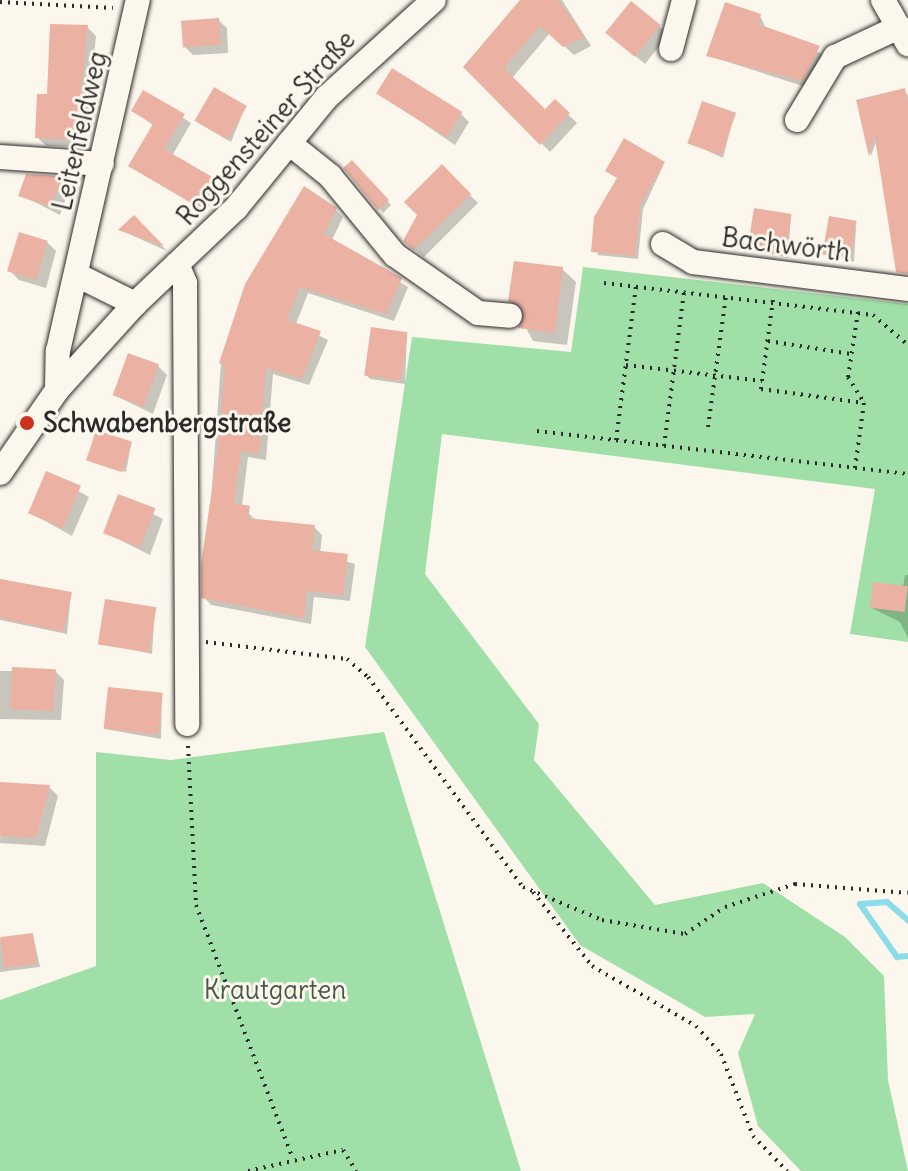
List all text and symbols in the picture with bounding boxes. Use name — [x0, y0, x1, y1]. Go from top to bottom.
street label: Roggensteiner Straße — [170, 24, 362, 232]
street label: Leitenfeldweg — [47, 48, 113, 214]
street label: Bachwörth — [720, 222, 852, 268]
place label: Schwabenbergstraße — [43, 407, 291, 439]
marker: Schwabenbergstraße — [18, 414, 36, 432]
park label: Krautgarten — [204, 974, 346, 1006]

